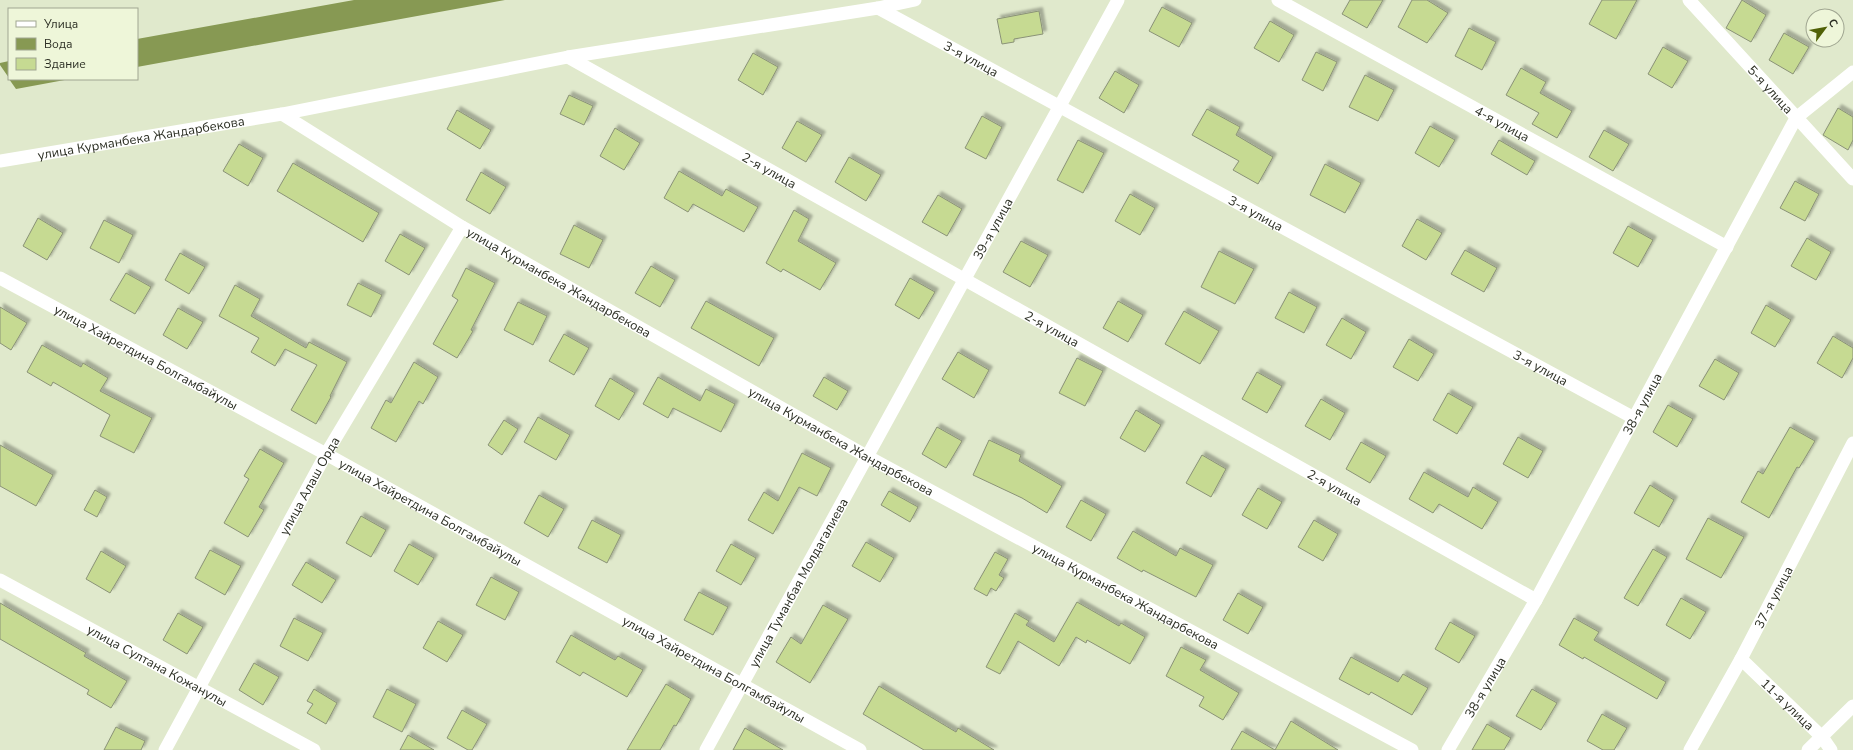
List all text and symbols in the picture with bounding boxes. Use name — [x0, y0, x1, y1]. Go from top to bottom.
legend — [8, 8, 138, 80]
north arrow — [1805, 8, 1845, 48]
text: Улица — [43, 16, 78, 32]
text: С — [1825, 16, 1842, 31]
text: Вода — [44, 36, 72, 52]
street label: 3-я улица — [940, 37, 1001, 82]
text: Здание — [44, 56, 86, 72]
street label: 5-я улица — [1743, 62, 1797, 118]
street label: 4-я улица — [1471, 102, 1532, 147]
street label: улица Курманбека Жандарбекова — [36, 112, 246, 165]
street label: 2-я улица — [738, 148, 800, 193]
street label: 3-я улица — [1225, 192, 1286, 236]
street label: 39-я улица — [969, 195, 1018, 263]
street label: улица Курманбека Жандарбекова — [463, 223, 654, 342]
street label: улица Хайретдина Болгамбайулы — [51, 301, 241, 415]
street label: 2-я улица — [1021, 307, 1082, 352]
street label: 3-я улица — [1510, 346, 1571, 391]
street label: 38-я улица — [1619, 370, 1667, 438]
street label: улица Курманбека Жандарбекова — [745, 383, 937, 501]
street label: улица Алаш Орда — [276, 434, 344, 539]
street label: улица Хайретдина Болгамбайулы — [335, 455, 525, 571]
street label: 2-я улица — [1304, 465, 1365, 510]
street label: улица Туманбая Молдагалиева — [745, 495, 853, 671]
street label: улица Курманбека Жандарбекова — [1029, 539, 1222, 654]
street label: 37-я улица — [1750, 563, 1798, 632]
street label: улица Хайретдина Болгамбайулы — [619, 612, 808, 728]
street label: улица Султана Кожанулы — [84, 621, 230, 711]
street label: 38-я улица — [1461, 654, 1511, 721]
street label: 11-я улица — [1756, 675, 1818, 735]

